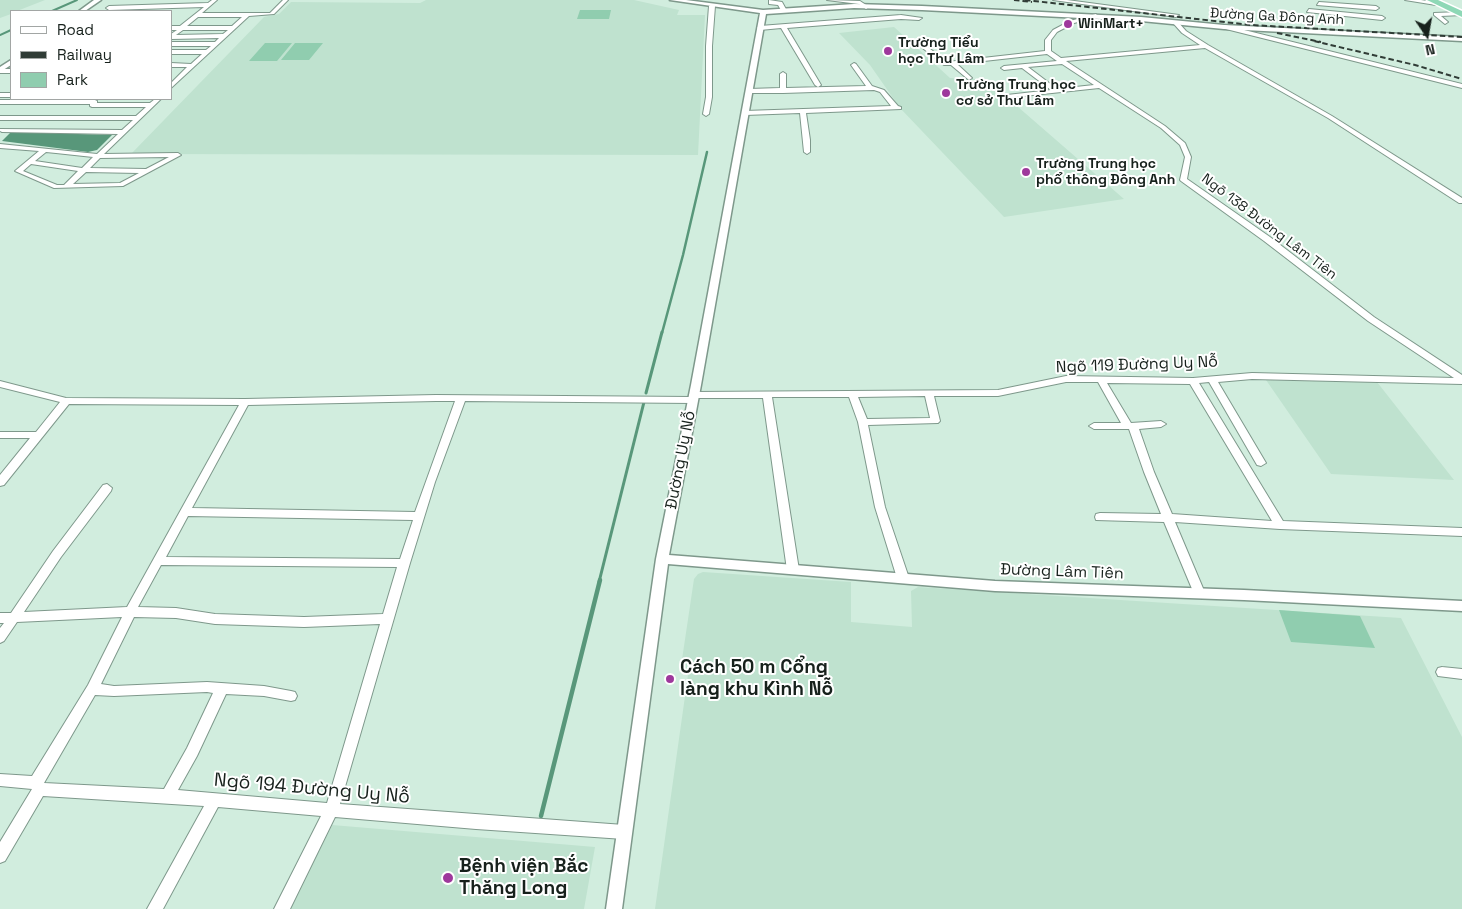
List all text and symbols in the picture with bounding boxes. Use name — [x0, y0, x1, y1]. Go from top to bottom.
street label: Đường Ga Đông Anh — [1210, 5, 1344, 29]
legend — [10, 10, 172, 100]
north arrow — [1402, 10, 1452, 60]
place label: WinMart+ — [1078, 16, 1144, 32]
marker: WinMart+ — [1062, 18, 1074, 30]
text: Road — [57, 20, 94, 39]
place label: Trường Tiểu học Thư Lâm — [898, 35, 984, 68]
text: N — [1424, 40, 1437, 59]
text: Railway — [57, 45, 112, 64]
marker: Trường Tiểu học Thư Lâm — [882, 45, 894, 57]
text: Park — [57, 70, 88, 89]
place label: Trường Trung học cơ sở Thư Lâm — [956, 77, 1076, 110]
marker: Trường Trung học cơ sở Thư Lâm — [940, 87, 952, 99]
place label: Trường Trung học phổ thông Đông Anh — [1036, 156, 1175, 188]
marker: Trường Trung học phổ thông Đông Anh — [1020, 166, 1032, 178]
street label: Ngõ 138 Đường Lâm Tiên — [1198, 171, 1340, 283]
street label: Ngõ 119 Đường Uy Nỗ — [1056, 353, 1218, 377]
street label: Đường Uy Nỗ — [662, 409, 700, 511]
street label: Đường Lâm Tiên — [1000, 560, 1124, 584]
place label: Cách 50 m Cổng làng khu Kình Nỗ — [680, 657, 833, 701]
marker: Cách 50 m Cổng làng khu Kình Nỗ — [664, 673, 676, 685]
street label: Ngõ 194 Đường Uy Nỗ — [213, 769, 411, 809]
place label: Bệnh viện Bắc Thăng Long — [459, 856, 588, 900]
marker: Bệnh viện Bắc Thăng Long — [441, 871, 455, 885]

